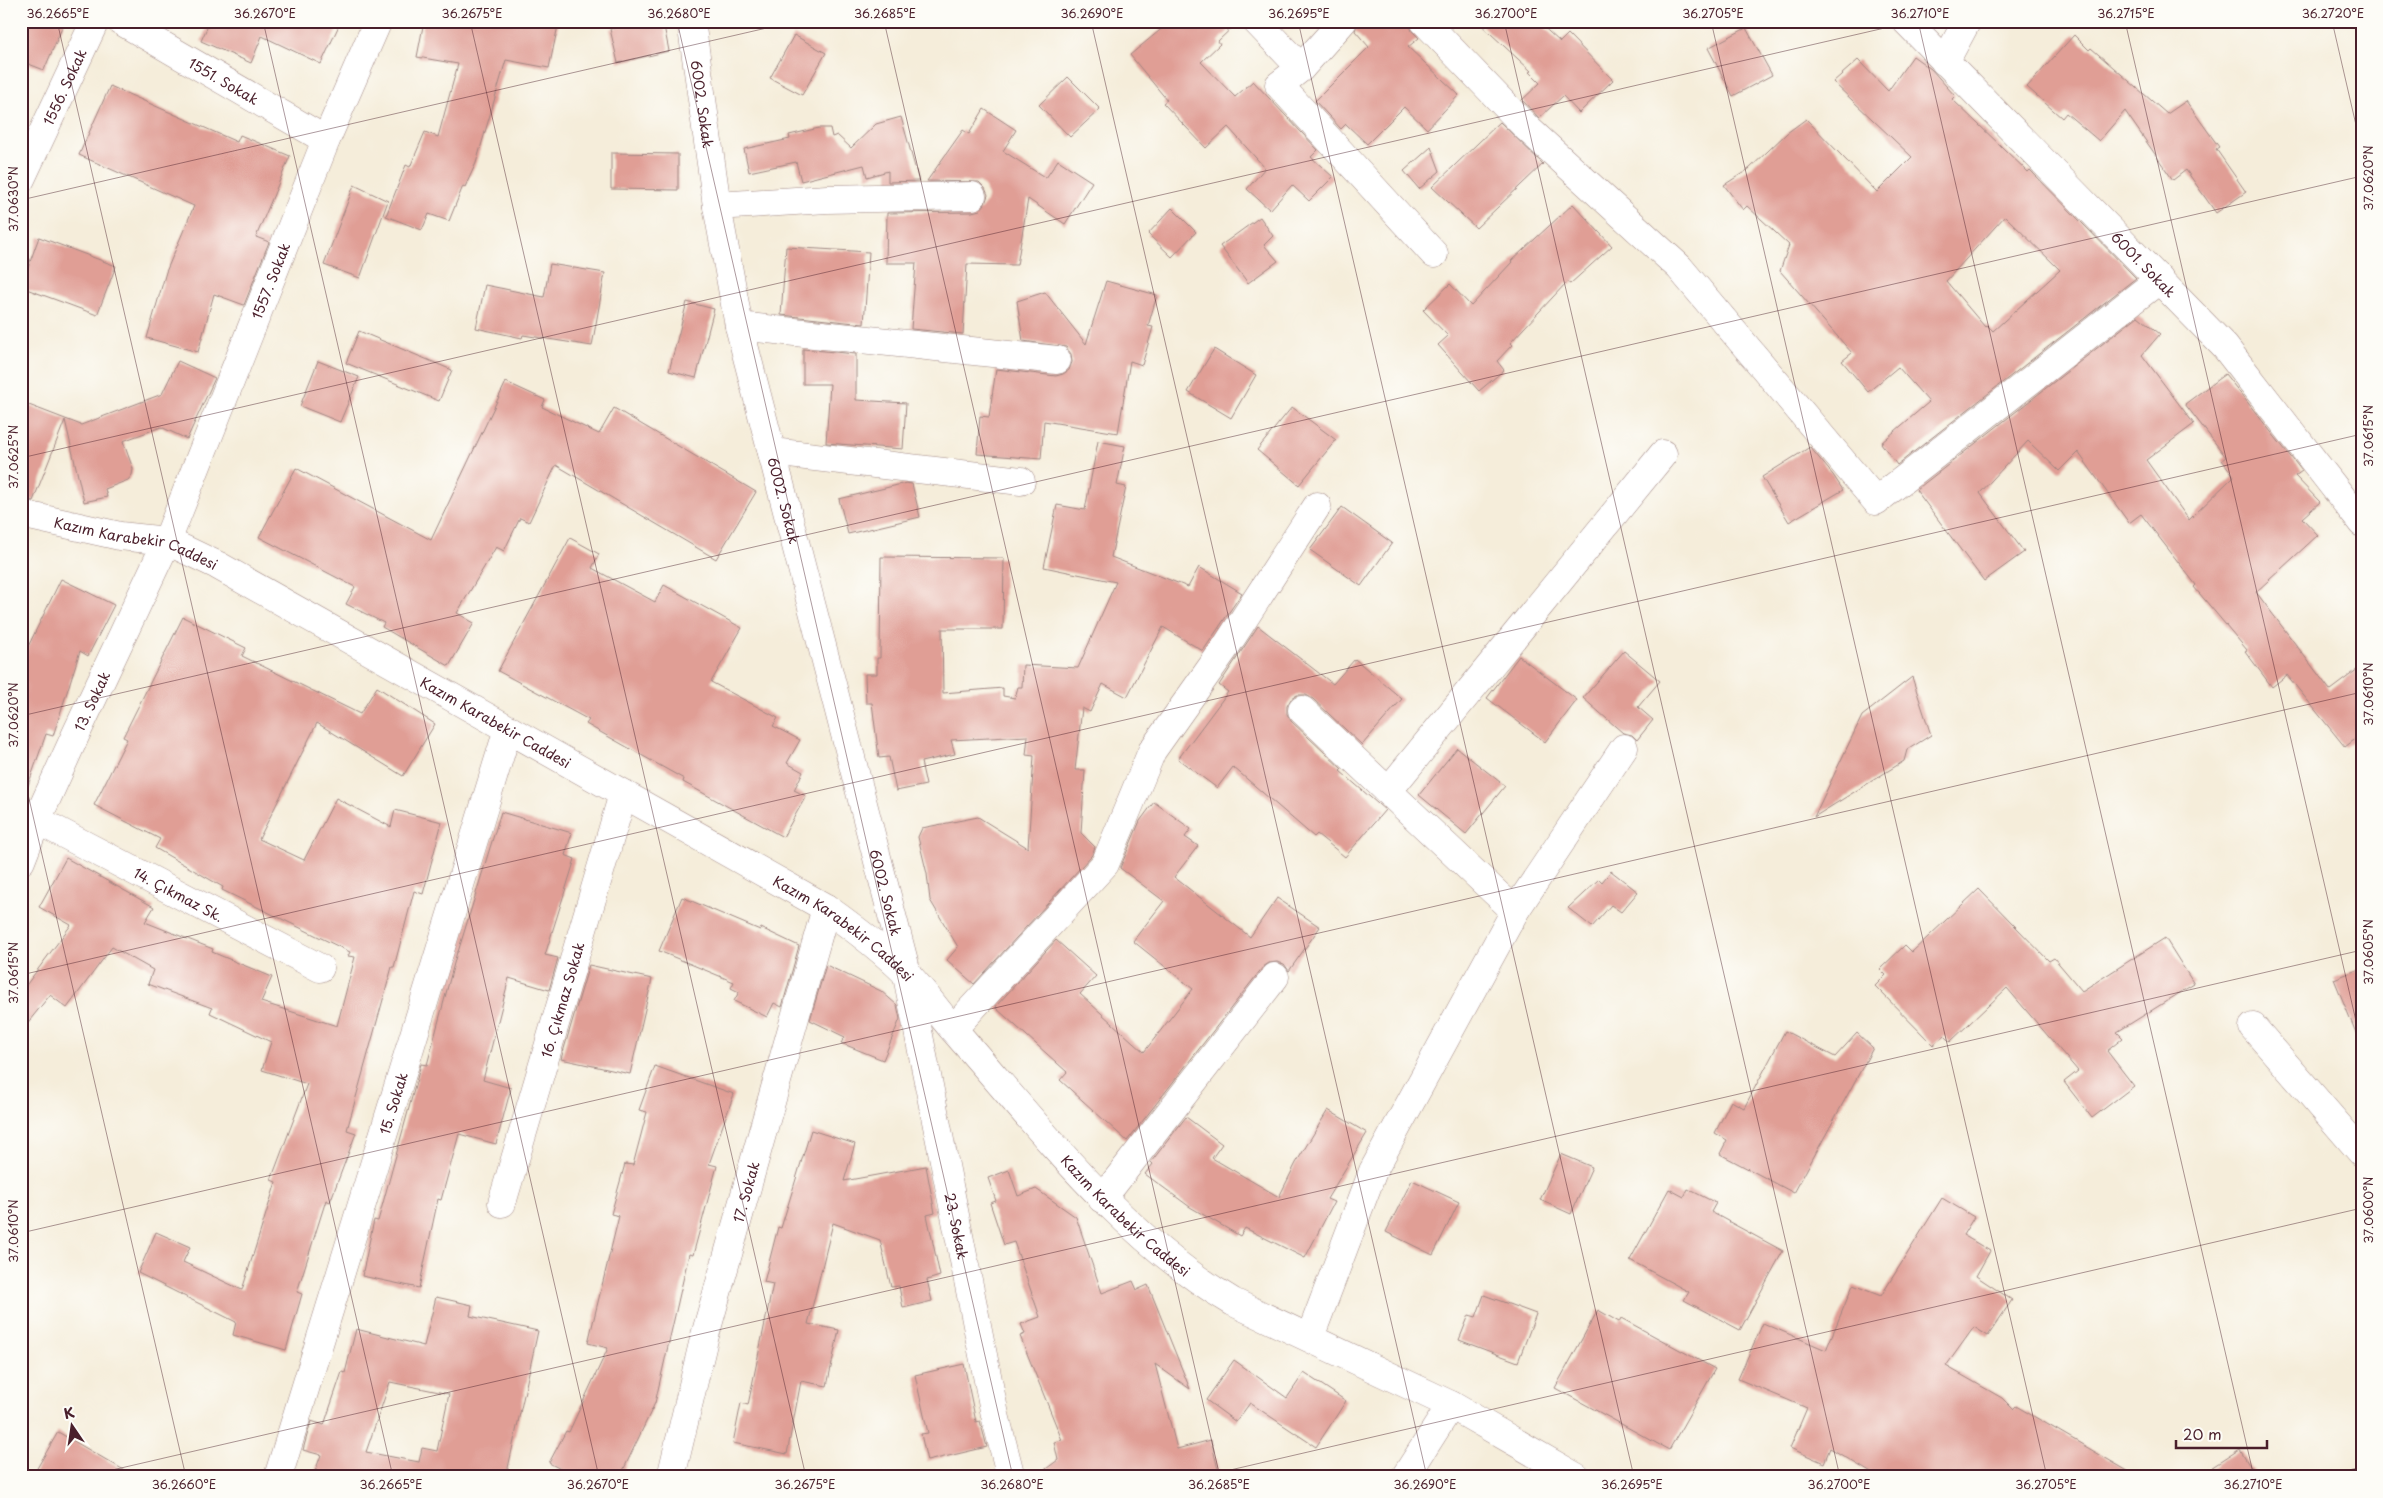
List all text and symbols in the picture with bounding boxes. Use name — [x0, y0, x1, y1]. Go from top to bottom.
text: 36.2665°E — [26, 4, 90, 22]
text: 36.2670°E — [234, 4, 296, 22]
text: 36.2675°E — [442, 4, 502, 22]
text: 36.2680°E — [647, 4, 711, 22]
text: 36.2685°E — [854, 4, 916, 22]
text: 36.2690°E — [1061, 4, 1123, 22]
text: 36.2695°E — [1268, 4, 1330, 22]
text: 36.2700°E — [1475, 4, 1537, 22]
text: 36.2705°E — [1682, 4, 1744, 22]
text: 36.2710°E — [1891, 4, 1949, 22]
text: 36.2715°E — [2097, 4, 2155, 22]
text: 36.2720°E — [2302, 4, 2364, 22]
street label: 1556. Sokak — [37, 45, 91, 128]
street label: 1551. Sokak — [185, 52, 263, 109]
street label: 6002. Sokak — [686, 59, 719, 149]
text: 37.0620°N — [2359, 145, 2377, 211]
text: 37.0630°N — [4, 166, 22, 232]
street label: 6001. Sokak — [2107, 226, 2181, 302]
street label: 1557. Sokak — [246, 239, 295, 322]
text: 37.0615°N — [2359, 405, 2377, 467]
text: 37.0625°N — [4, 425, 22, 489]
street label: 6002. Sokak — [763, 455, 806, 546]
street label: Kazım Karabekir Caddesi — [52, 511, 222, 574]
text: 37.0610°N — [2359, 662, 2377, 726]
street label: 13. Sokak — [68, 667, 115, 734]
street label: Kazım Karabekir Caddesi — [417, 671, 575, 773]
text: 37.0620°N — [4, 682, 22, 748]
street label: 6002. Sokak — [865, 847, 907, 938]
street label: 14. Çıkmaz Sk. — [130, 862, 227, 926]
street label: Kazım Karabekir Caddesi — [769, 870, 919, 986]
text: 37.0605°N — [2359, 919, 2377, 985]
street label: 16. Çıkmaz Sokak — [535, 939, 589, 1060]
text: 37.0615°N — [4, 942, 22, 1004]
street label: 15. Sokak — [373, 1069, 412, 1137]
street label: Kazım Karabekir Caddesi — [1057, 1150, 1195, 1281]
street label: 17. Sokak — [727, 1159, 764, 1225]
text: 37.0600°N — [2359, 1176, 2377, 1244]
street label: 23. Sokak — [940, 1191, 974, 1261]
text: 37.0610°N — [4, 1199, 22, 1263]
north arrow — [48, 1400, 98, 1450]
text: K — [62, 1401, 76, 1424]
scale bar — [2176, 1418, 2267, 1450]
text: 20 m — [2183, 1422, 2222, 1445]
text: 36.2660°E — [152, 1475, 216, 1493]
text: 36.2665°E — [359, 1475, 423, 1493]
text: 36.2670°E — [567, 1475, 629, 1493]
text: 36.2675°E — [775, 1475, 835, 1493]
text: 36.2680°E — [980, 1475, 1044, 1493]
text: 36.2685°E — [1188, 1475, 1250, 1493]
text: 36.2690°E — [1394, 1475, 1456, 1493]
text: 36.2695°E — [1601, 1475, 1663, 1493]
text: 36.2700°E — [1808, 1475, 1870, 1493]
text: 36.2705°E — [2015, 1475, 2077, 1493]
text: 36.2710°E — [2224, 1475, 2282, 1493]

